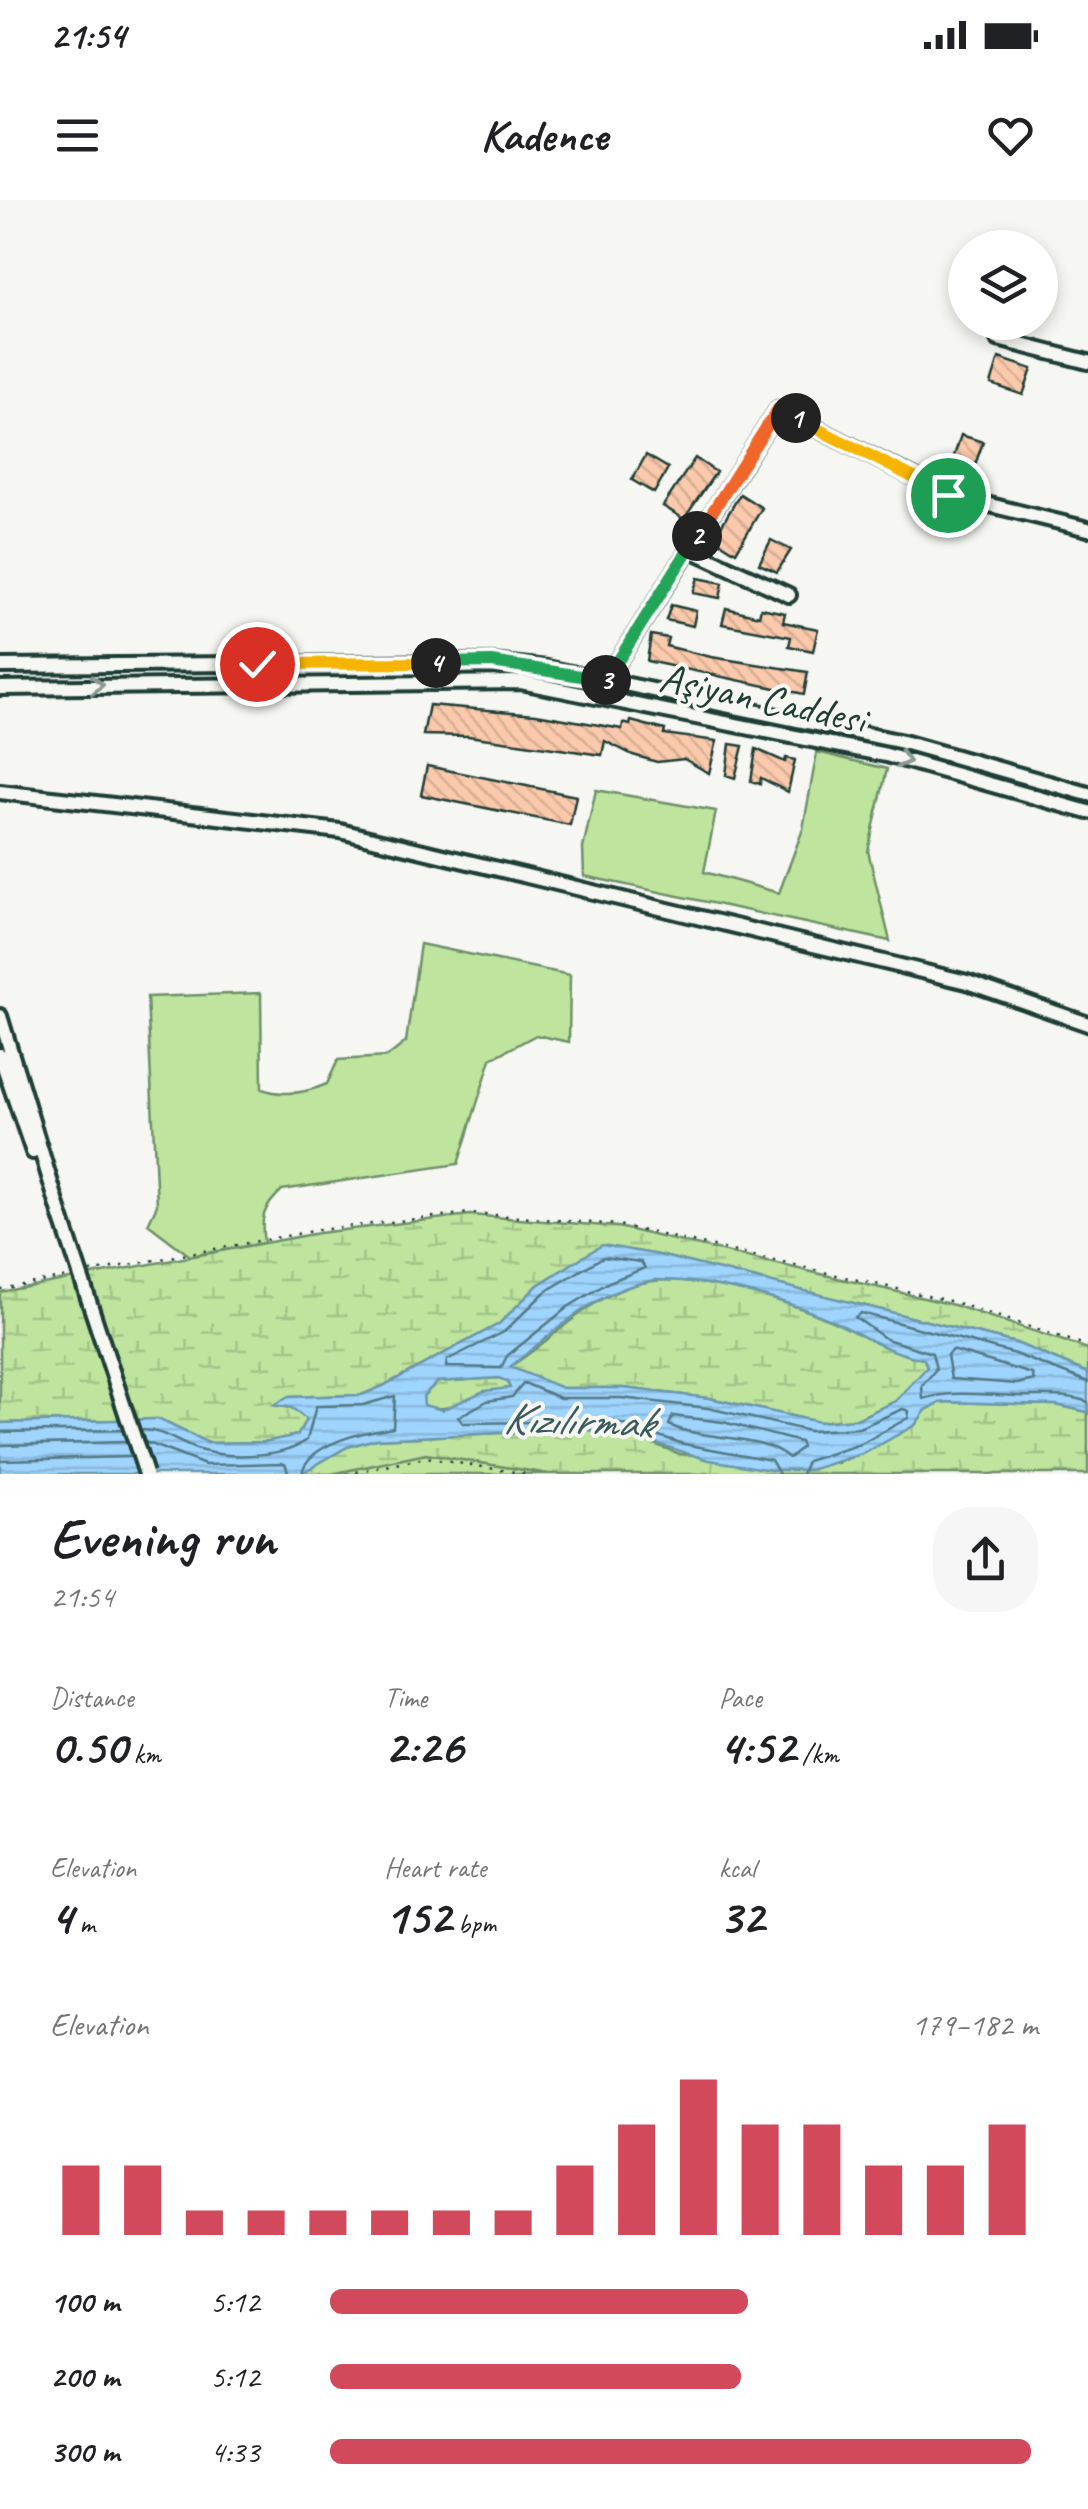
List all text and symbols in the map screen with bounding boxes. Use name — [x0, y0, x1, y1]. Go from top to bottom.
text: 21:54 — [50, 12, 125, 59]
text: Kadence — [480, 107, 608, 164]
icon: menu — [50, 108, 105, 163]
icon: heart — [983, 108, 1038, 163]
map controls — [948, 230, 1058, 340]
button: layers — [948, 230, 1058, 340]
pin: 1 — [771, 393, 821, 443]
text: 1 — [790, 400, 802, 435]
pin — [906, 453, 991, 538]
icon: arrive — [921, 468, 976, 523]
pin: 2 — [672, 511, 722, 561]
text: 2 — [691, 518, 703, 553]
pin — [215, 622, 300, 707]
icon: check — [230, 637, 285, 692]
pin: 4 — [411, 638, 461, 688]
text: 4 — [430, 645, 442, 680]
street label: Aşiyan Caddesi — [655, 651, 876, 747]
pin: 3 — [581, 655, 631, 705]
text: 3 — [600, 662, 612, 697]
one-way arrow — [90, 675, 106, 696]
one-way arrow — [895, 748, 913, 769]
water label: Kızılırmak — [502, 1389, 662, 1452]
text: Evening run — [50, 1503, 275, 1573]
button: share — [933, 1507, 1038, 1612]
text: 21:54 — [50, 1576, 114, 1617]
text: Distance — [50, 1680, 134, 1715]
text: Time — [384, 1680, 427, 1715]
text: Pace — [719, 1680, 762, 1715]
text: 0.50 — [50, 1715, 127, 1778]
text: 2:26 — [384, 1715, 463, 1778]
text: 4:52 — [719, 1715, 795, 1778]
text: km — [127, 1736, 161, 1771]
text: /km — [795, 1736, 839, 1771]
text: Elevation — [50, 1850, 136, 1885]
text: Heart rate — [384, 1850, 486, 1885]
text: kcal — [719, 1850, 756, 1885]
text: 4 — [50, 1885, 73, 1948]
text: 152 — [384, 1885, 451, 1948]
text: 32 — [719, 1885, 764, 1948]
text: m — [73, 1906, 95, 1941]
text: bpm — [451, 1906, 496, 1941]
text: Elevation — [50, 2004, 148, 2045]
text: 179–182 m — [912, 2004, 1038, 2045]
text: 100 m — [50, 2281, 119, 2322]
text: 5:12 — [210, 2281, 260, 2322]
text: 200 m — [50, 2356, 119, 2397]
text: 5:12 — [210, 2356, 260, 2397]
text: 300 m — [50, 2431, 119, 2472]
text: 4:33 — [210, 2431, 260, 2472]

